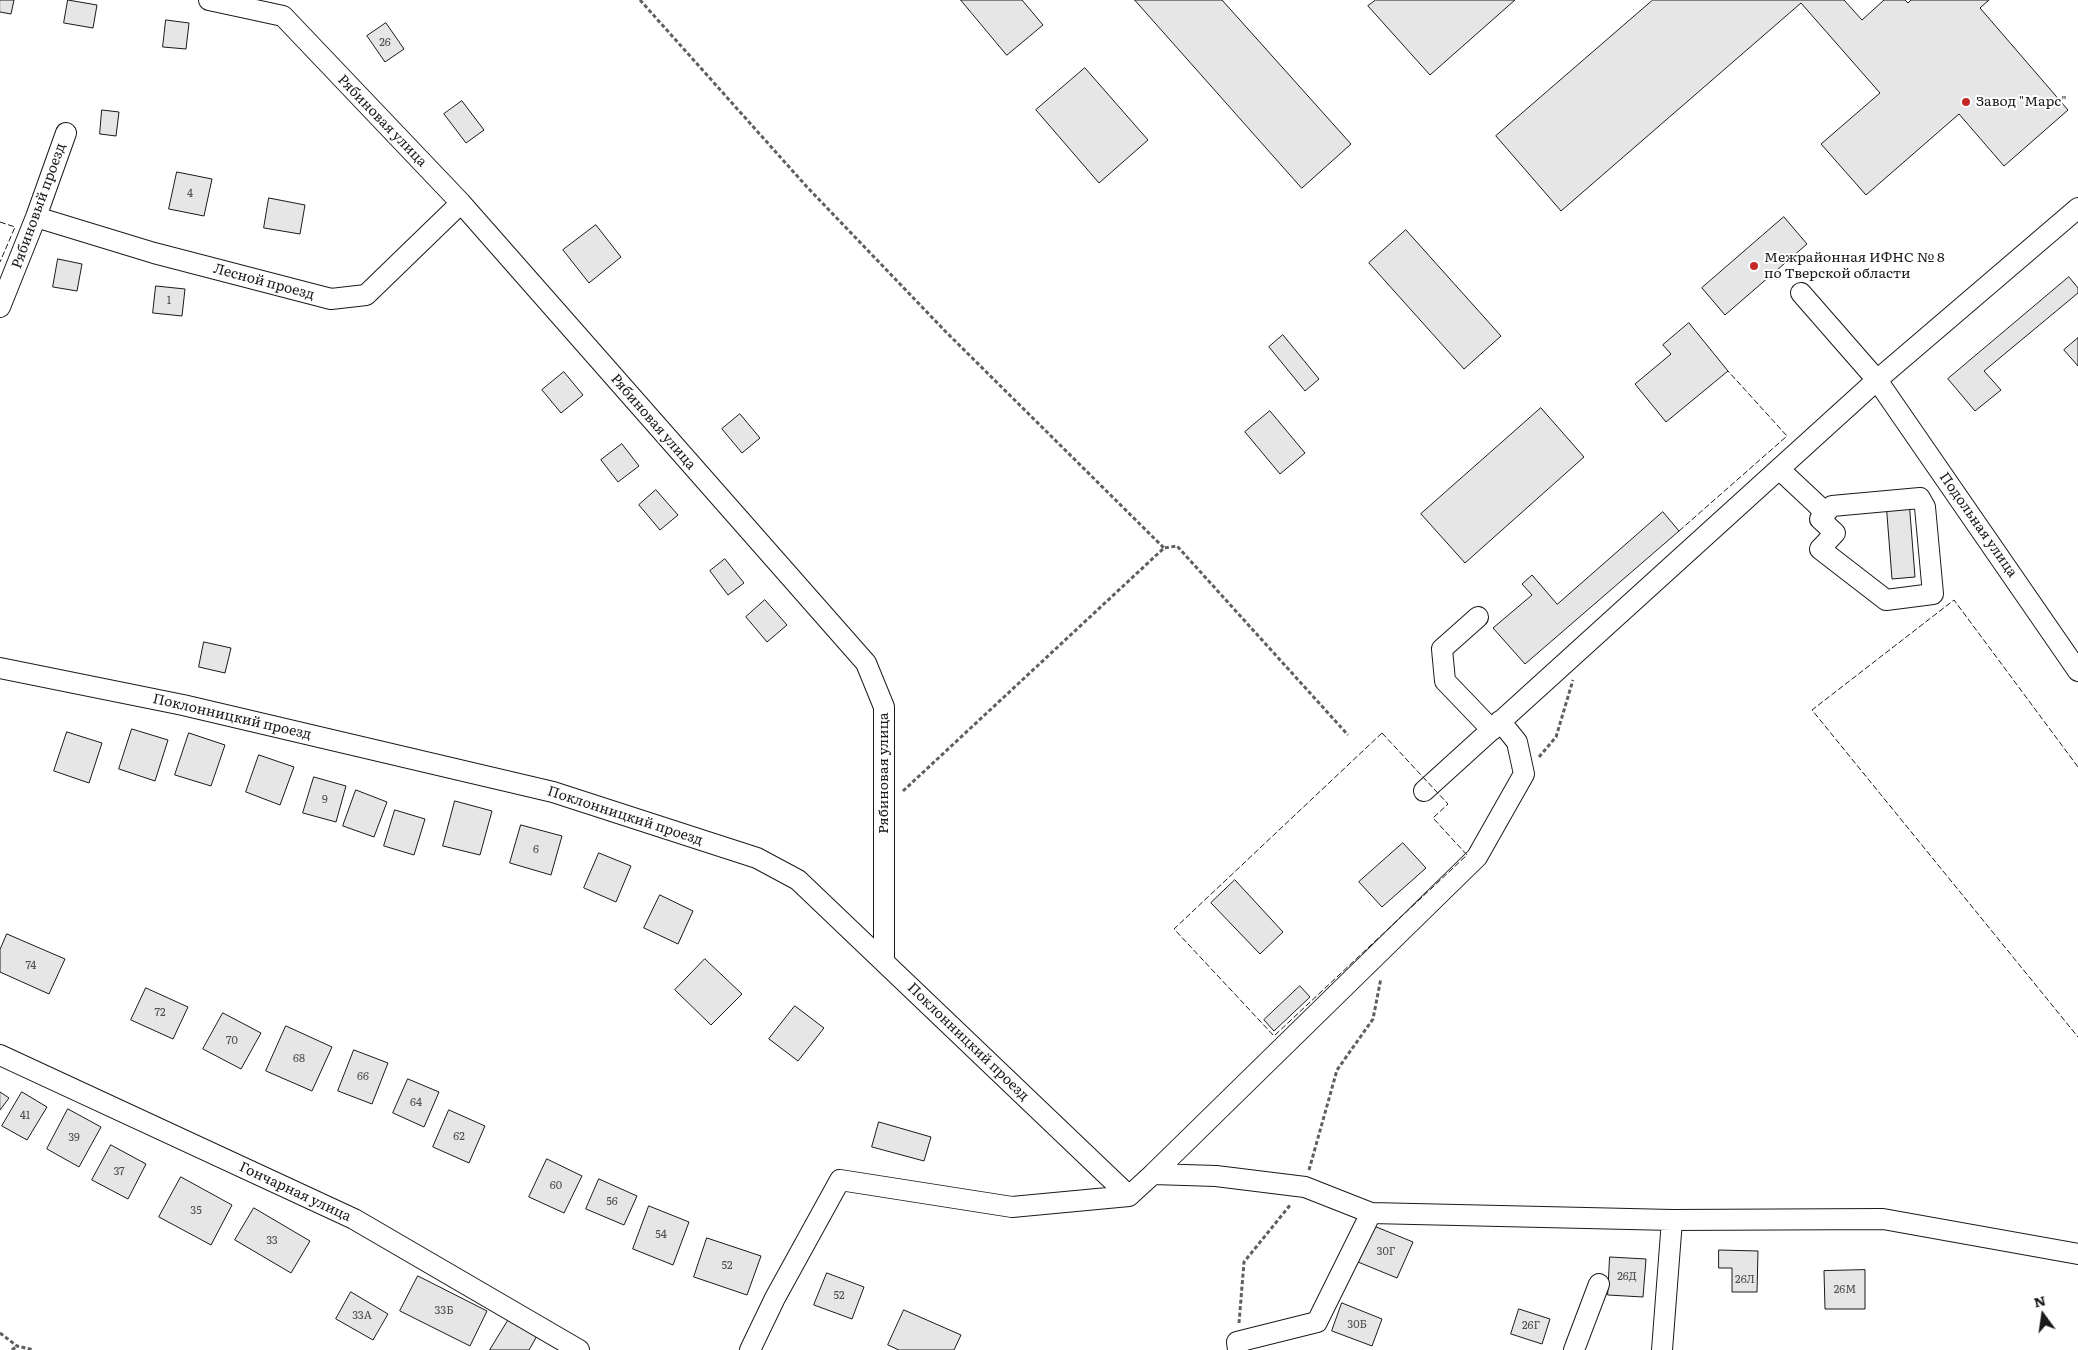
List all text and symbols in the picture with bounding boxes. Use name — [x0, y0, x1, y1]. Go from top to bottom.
house number: 26 — [379, 36, 391, 50]
street label: Рябиновая улица — [334, 72, 430, 170]
place label: Завод "Марс" — [1976, 94, 2067, 110]
marker: Завод "Марс" — [1960, 96, 1972, 108]
street label: Рябиновый проезд — [8, 141, 70, 271]
house number: 4 — [187, 187, 193, 201]
place label: Межрайонная ИФНС № 8 по Тверской области — [1764, 250, 1945, 282]
street label: Лесной проезд — [212, 260, 316, 304]
marker: Межрайонная ИФНС № 8 по Тверской области — [1748, 260, 1760, 272]
house number: 1 — [167, 294, 171, 308]
street label: Рябиновая улица — [607, 371, 699, 473]
street label: Подольная улица — [1936, 469, 2020, 581]
street label: Поклонницкий проезд — [151, 691, 313, 743]
street label: Рябиновая улица — [876, 712, 892, 834]
street label: Поклонницкий проезд — [545, 783, 705, 849]
house number: 9 — [322, 793, 328, 807]
house number: 6 — [533, 843, 539, 857]
house number: 74 — [26, 959, 36, 973]
street label: Поклонницкий проезд — [904, 980, 1032, 1104]
house number: 72 — [154, 1006, 166, 1020]
house number: 70 — [226, 1034, 238, 1048]
house number: 68 — [293, 1052, 305, 1066]
house number: 66 — [357, 1070, 369, 1084]
house number: 64 — [410, 1096, 422, 1110]
house number: 41 — [20, 1109, 30, 1123]
house number: 62 — [453, 1130, 465, 1144]
house number: 39 — [68, 1131, 80, 1145]
street label: Гончарная улица — [236, 1159, 354, 1225]
house number: 37 — [113, 1165, 125, 1179]
house number: 60 — [550, 1179, 562, 1193]
house number: 56 — [606, 1195, 618, 1209]
house number: 35 — [190, 1204, 202, 1218]
house number: 54 — [655, 1228, 667, 1242]
house number: 33 — [266, 1234, 278, 1248]
house number: 30Г — [1377, 1245, 1395, 1259]
house number: 52 — [721, 1259, 733, 1273]
house number: 26Д — [1617, 1270, 1637, 1284]
house number: 26Л — [1735, 1273, 1755, 1287]
house number: 26М — [1834, 1283, 1856, 1297]
house number: 52 — [833, 1289, 845, 1303]
text: N — [2031, 1289, 2047, 1312]
north arrow — [2018, 1290, 2068, 1340]
house number: 33Б — [435, 1304, 453, 1318]
house number: 33А — [352, 1309, 372, 1323]
house number: 30Б — [1347, 1318, 1367, 1332]
house number: 26Г — [1522, 1319, 1540, 1333]

